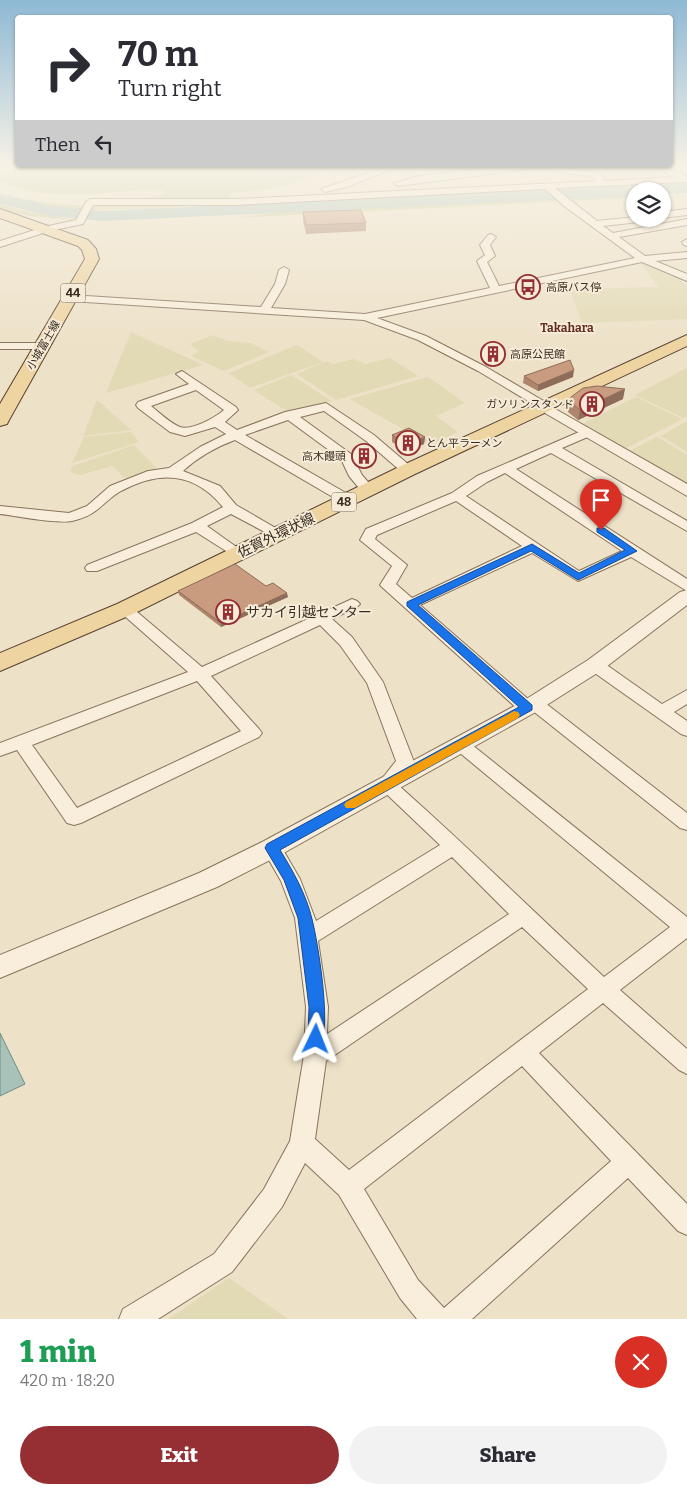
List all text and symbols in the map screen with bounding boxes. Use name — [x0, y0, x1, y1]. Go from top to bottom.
text: 70 m — [118, 33, 198, 75]
icon: right — [35, 35, 100, 100]
text: Turn right — [118, 75, 221, 102]
icon: left — [90, 130, 118, 158]
text: Then — [35, 133, 80, 156]
map controls — [626, 182, 671, 227]
button: layers — [626, 182, 671, 227]
bus stop icon: 高原バス停 — [515, 274, 541, 300]
place label: 高原バス停 — [546, 281, 602, 294]
road number: 44 — [60, 284, 86, 302]
street label: 小城富士線 — [24, 318, 63, 372]
district label: Takahara — [540, 321, 594, 335]
building icon: 高原公民館 — [480, 341, 506, 367]
place label: 高原公民館 — [510, 348, 565, 361]
building icon: ガソリンスタンド — [579, 391, 605, 417]
place label: ガソリンスタンド — [486, 398, 574, 411]
building icon: とん平ラーメン — [395, 430, 421, 456]
place label: とん平ラーメン — [426, 437, 503, 450]
building icon: 高木饅頭 — [351, 443, 377, 469]
place label: 高木饅頭 — [302, 450, 346, 463]
pin — [580, 479, 622, 530]
icon: arrive — [587, 486, 615, 514]
road number: 48 — [332, 492, 356, 512]
street label: 佐賀外環状線 — [235, 509, 318, 562]
building icon: サカイ引越センター — [215, 599, 241, 625]
place label: サカイ引越センター — [246, 604, 372, 621]
position arrow — [289, 1012, 341, 1064]
text: 1 min — [20, 1334, 96, 1370]
button: close — [615, 1336, 667, 1388]
text: 420 m · 18:20 — [20, 1371, 115, 1390]
button: Exit — [20, 1426, 339, 1484]
button: Share — [349, 1426, 667, 1484]

